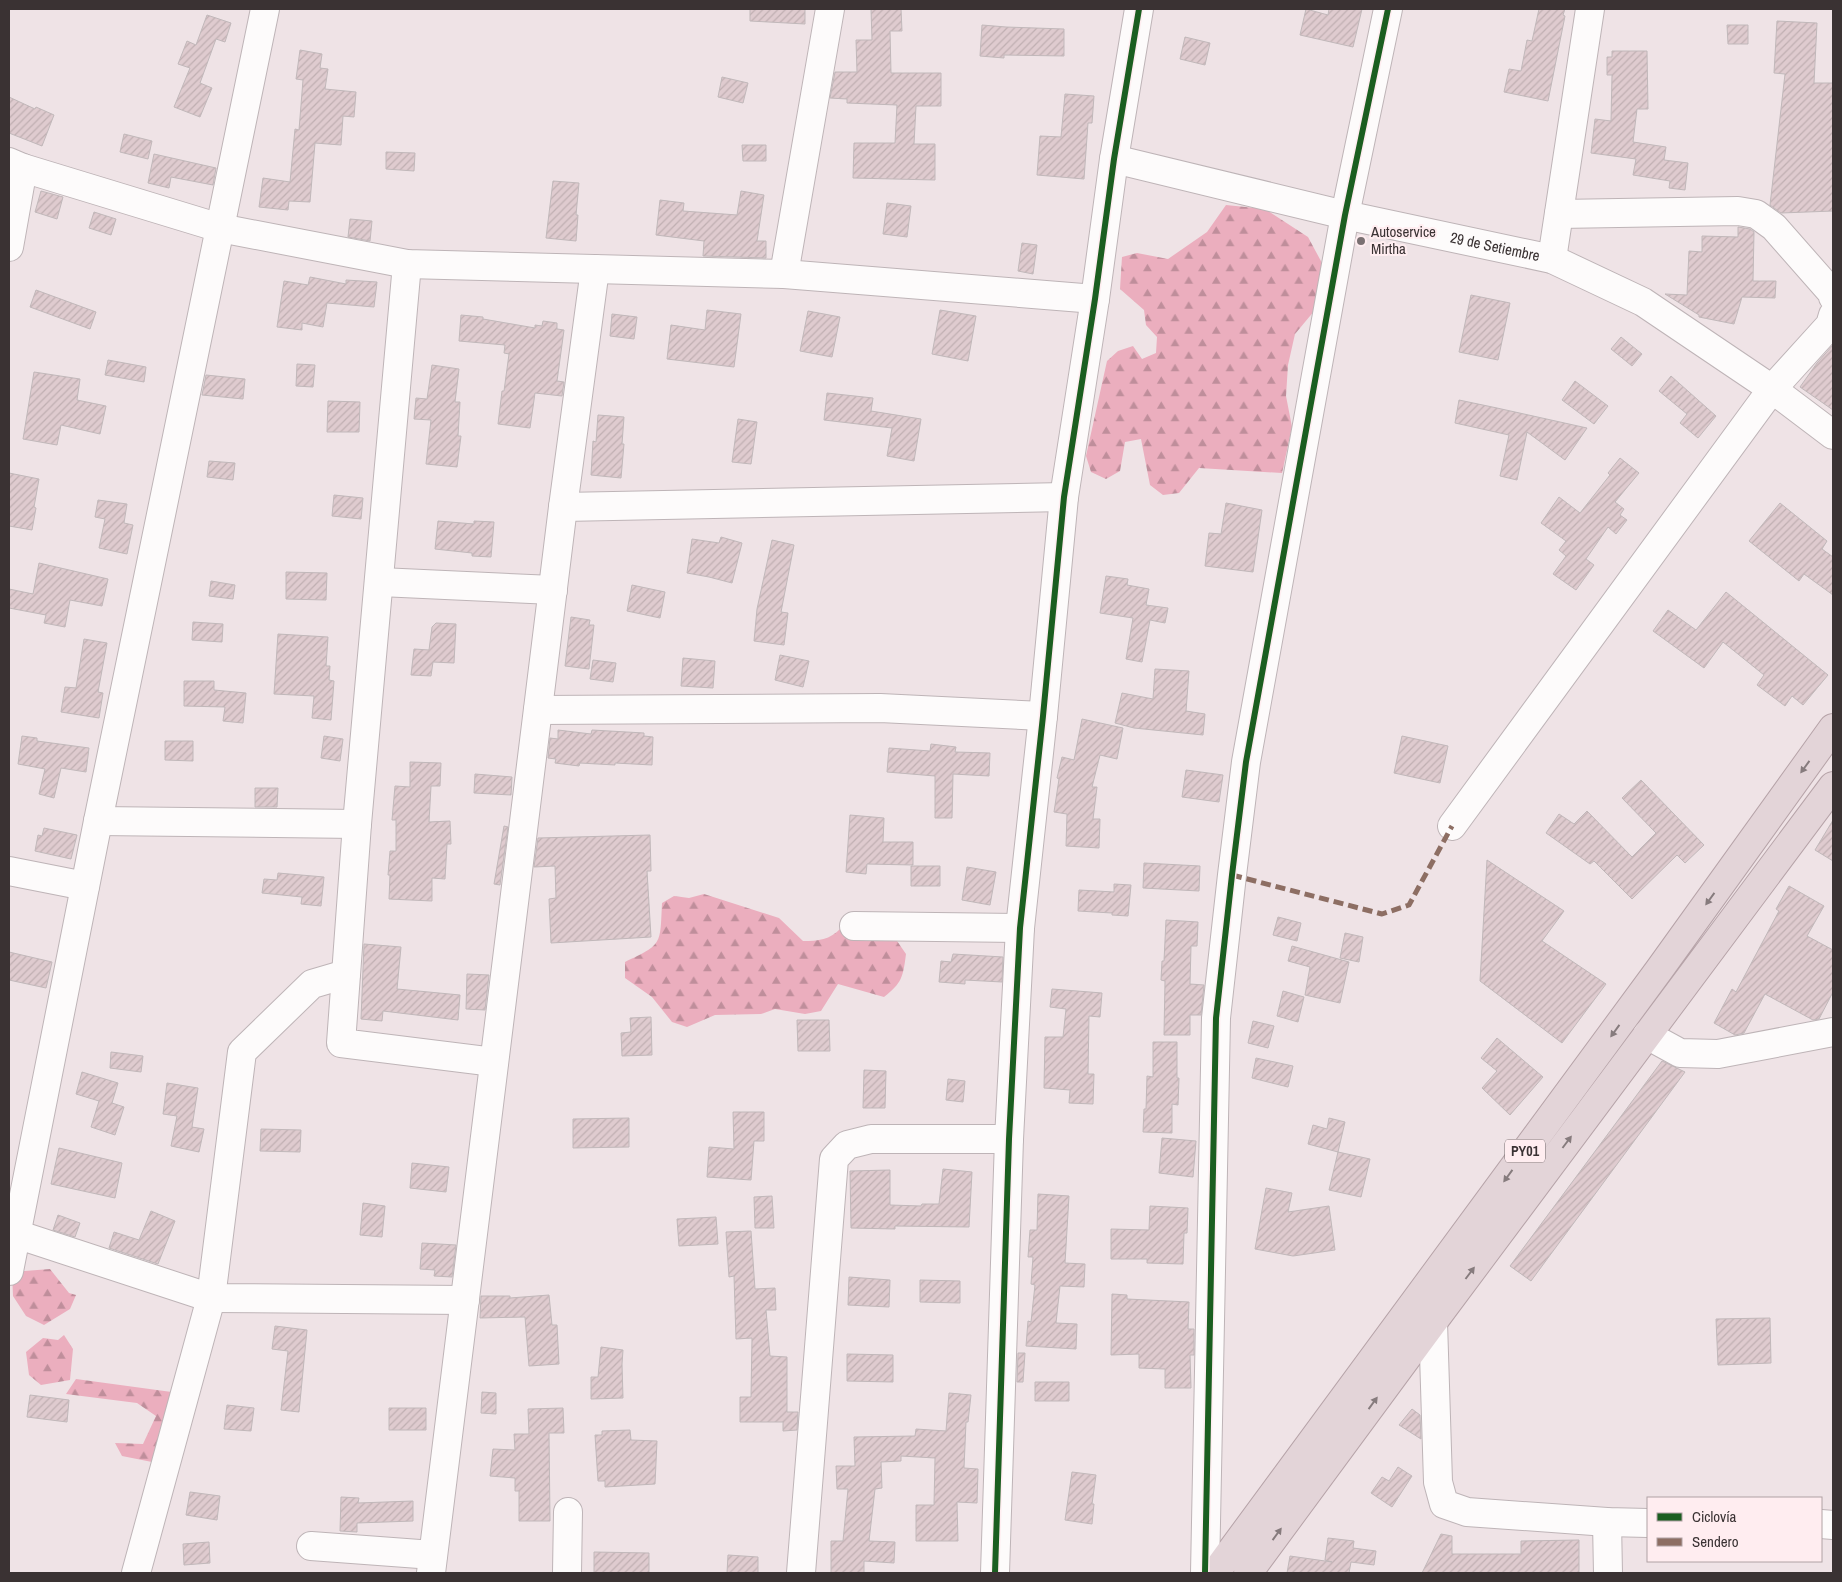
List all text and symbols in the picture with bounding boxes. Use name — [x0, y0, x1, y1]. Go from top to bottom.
place label: Autoservice Mirtha — [1370, 221, 1436, 259]
street label: 29 de Setiembre — [1448, 227, 1542, 266]
marker: Autoservice Mirtha — [1355, 235, 1367, 247]
one-way arrow — [1800, 760, 1810, 774]
one-way arrow — [1705, 892, 1715, 906]
one-way arrow — [1609, 1024, 1620, 1037]
one-way arrow — [1562, 1136, 1573, 1149]
road number: PY01 — [1505, 1140, 1545, 1162]
one-way arrow — [1503, 1169, 1513, 1182]
one-way arrow — [1465, 1266, 1475, 1280]
one-way arrow — [1368, 1397, 1379, 1410]
legend — [1647, 1497, 1822, 1562]
text: Ciclovía — [1692, 1506, 1737, 1527]
one-way arrow — [1272, 1527, 1282, 1541]
text: Sendero — [1692, 1531, 1739, 1552]

